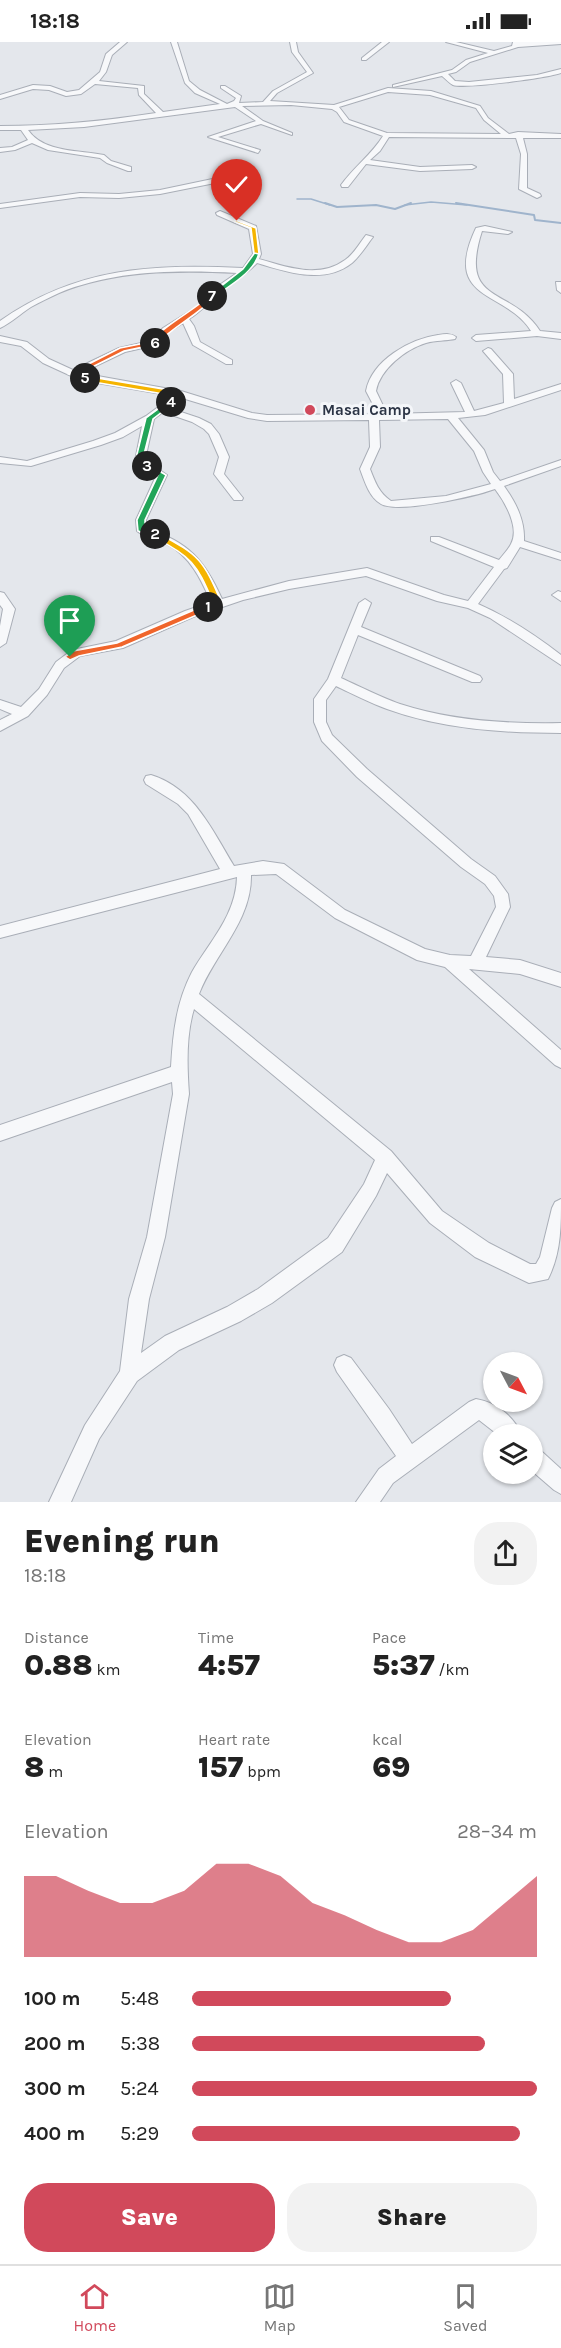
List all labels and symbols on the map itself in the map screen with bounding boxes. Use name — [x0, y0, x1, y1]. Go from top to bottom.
pin — [211, 159, 262, 221]
pin: 7 — [197, 281, 227, 311]
pin: 6 — [140, 328, 170, 358]
pin: 5 — [70, 363, 100, 393]
pin: 4 — [156, 387, 186, 417]
place label: Masai Camp — [322, 401, 411, 419]
marker: Masai Camp — [303, 403, 317, 417]
pin: 3 — [132, 451, 162, 481]
pin: 2 — [140, 519, 170, 549]
pin: 1 — [193, 592, 223, 622]
pin — [44, 595, 95, 657]
north arrow — [483, 1352, 543, 1412]

